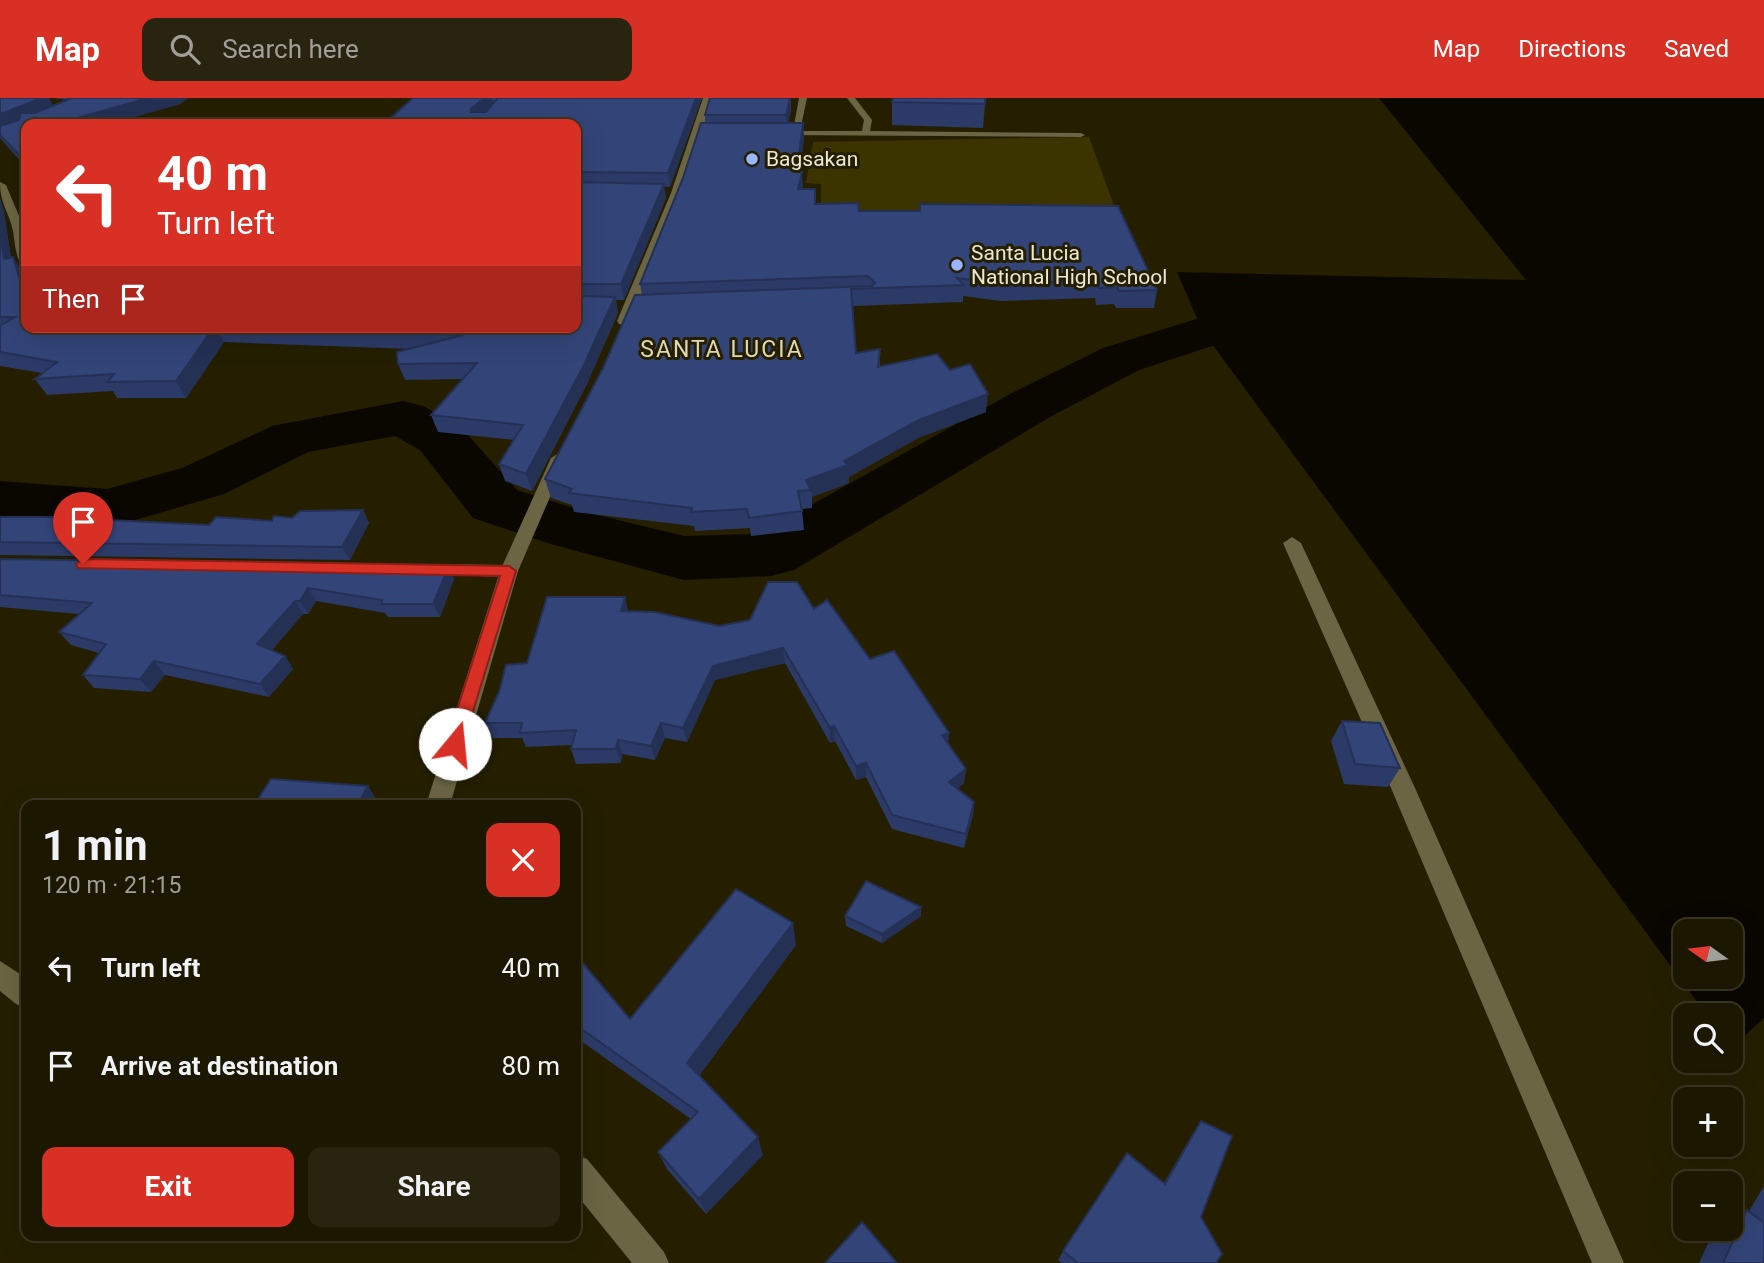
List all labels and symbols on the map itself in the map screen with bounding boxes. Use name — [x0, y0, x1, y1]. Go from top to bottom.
place label: Bagsakan — [766, 147, 858, 171]
marker: Bagsakan — [744, 151, 760, 167]
place label: Santa Lucia National High School — [971, 241, 1167, 289]
marker: Santa Lucia National High School — [949, 257, 965, 273]
district label: SANTA LUCIA — [640, 336, 804, 363]
pin — [53, 492, 113, 564]
position arrow — [418, 707, 492, 781]
north arrow — [1673, 919, 1743, 989]

